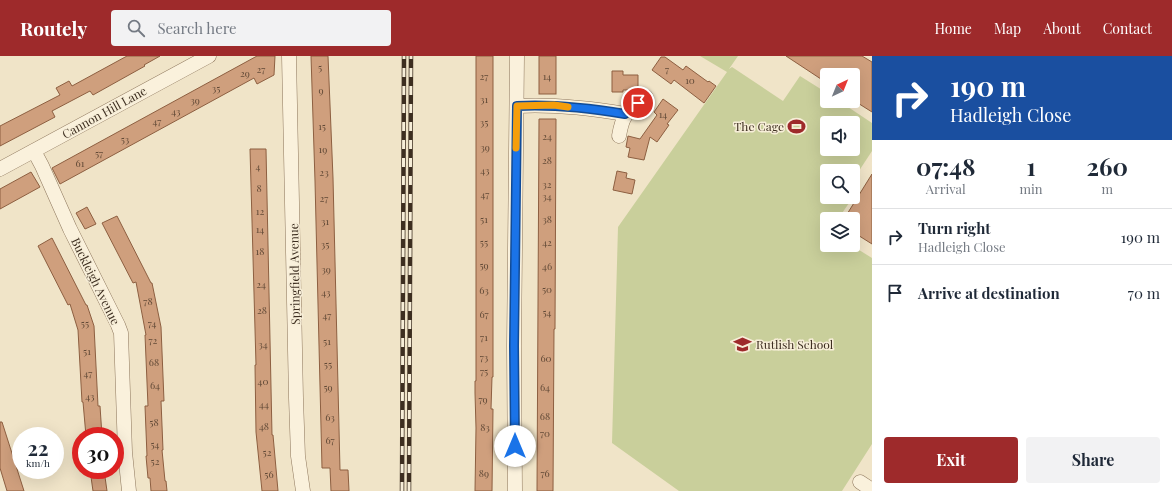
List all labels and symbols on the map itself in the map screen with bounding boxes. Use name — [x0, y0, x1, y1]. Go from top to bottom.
house number: 5 — [318, 60, 322, 74]
house number: 27 — [257, 62, 265, 76]
house number: 7 — [665, 62, 669, 76]
house number: 29 — [240, 66, 250, 80]
north arrow — [820, 68, 860, 108]
house number: 27 — [480, 69, 488, 83]
house number: 14 — [543, 69, 551, 83]
house number: 10 — [685, 73, 695, 87]
house number: 35 — [212, 81, 220, 95]
street label: Cannon Hill Lane — [59, 82, 149, 142]
house number: 9 — [318, 83, 324, 97]
pin — [621, 86, 655, 120]
house number: 31 — [480, 92, 488, 106]
house number: 39 — [190, 93, 200, 107]
house number: 43 — [171, 104, 181, 118]
house number: 14 — [659, 107, 667, 121]
house number: 47 — [153, 114, 161, 128]
house number: 35 — [480, 115, 488, 129]
sports icon: The Cage — [787, 116, 807, 136]
place label: The Cage — [734, 118, 784, 134]
house number: 15 — [318, 119, 326, 133]
house number: 24 — [542, 129, 552, 143]
house number: 53 — [121, 132, 130, 146]
house number: 39 — [480, 140, 490, 154]
house number: 19 — [319, 142, 327, 156]
house number: 57 — [95, 146, 103, 160]
house number: 28 — [542, 153, 552, 167]
house number: 61 — [76, 156, 85, 170]
house number: 4 — [256, 159, 261, 173]
house number: 43 — [480, 163, 490, 177]
house number: 23 — [319, 165, 329, 179]
house number: 32 — [542, 177, 552, 191]
house number: 8 — [256, 181, 262, 195]
house number: 47 — [481, 187, 489, 201]
house number: 34 — [542, 189, 552, 203]
house number: 27 — [320, 191, 328, 205]
house number: 12 — [256, 204, 264, 218]
house number: 51 — [480, 212, 488, 226]
house number: 38 — [542, 212, 552, 226]
house number: 31 — [321, 214, 329, 228]
house number: 14 — [256, 222, 264, 236]
street label: Springfield Avenue — [285, 223, 303, 325]
street label: Buckleigh Avenue — [68, 235, 124, 327]
house number: 55 — [480, 235, 488, 249]
house number: 42 — [542, 235, 552, 249]
house number: 35 — [321, 237, 329, 251]
house number: 18 — [256, 244, 264, 258]
house number: 59 — [479, 258, 489, 272]
house number: 46 — [542, 259, 552, 273]
house number: 39 — [321, 262, 331, 276]
house number: 24 — [256, 277, 266, 291]
house number: 50 — [542, 282, 552, 296]
house number: 63 — [479, 283, 489, 297]
house number: 43 — [321, 285, 331, 299]
house number: 78 — [143, 294, 153, 308]
house number: 28 — [257, 303, 267, 317]
house number: 54 — [542, 305, 552, 319]
house number: 67 — [479, 307, 489, 321]
house number: 47 — [323, 308, 331, 322]
house number: 55 — [81, 316, 89, 330]
house number: 74 — [148, 316, 156, 330]
house number: 71 — [480, 330, 488, 344]
house number: 72 — [149, 333, 158, 347]
house number: 51 — [323, 334, 331, 348]
school or university icon: Rutlish School — [733, 334, 753, 354]
place label: Rutlish School — [756, 336, 834, 352]
house number: 34 — [258, 337, 268, 351]
house number: 51 — [83, 344, 91, 358]
house number: 73 — [480, 350, 489, 364]
house number: 60 — [540, 351, 552, 365]
house number: 68 — [149, 355, 159, 369]
house number: 55 — [324, 357, 332, 371]
house number: 75 — [480, 364, 488, 378]
house number: 47 — [84, 366, 92, 380]
house number: 40 — [258, 374, 268, 388]
house number: 64 — [150, 378, 160, 392]
house number: 59 — [323, 380, 333, 394]
house number: 64 — [540, 380, 550, 394]
house number: 43 — [85, 389, 95, 403]
house number: 79 — [478, 392, 488, 406]
house number: 44 — [259, 397, 269, 411]
house number: 68 — [540, 409, 550, 423]
house number: 63 — [325, 410, 335, 424]
house number: 58 — [149, 415, 159, 429]
house number: 48 — [259, 419, 269, 433]
house number: 83 — [480, 420, 490, 434]
position arrow — [494, 425, 536, 467]
house number: 70 — [540, 426, 550, 440]
speed limit sign: 30 — [72, 427, 124, 479]
house number: 67 — [325, 433, 335, 447]
house number: 54 — [150, 437, 160, 451]
house number: 52 — [263, 445, 272, 459]
house number: 52 — [151, 454, 160, 468]
house number: 89 — [479, 466, 489, 480]
house number: 76 — [540, 466, 550, 480]
house number: 56 — [264, 467, 274, 481]

